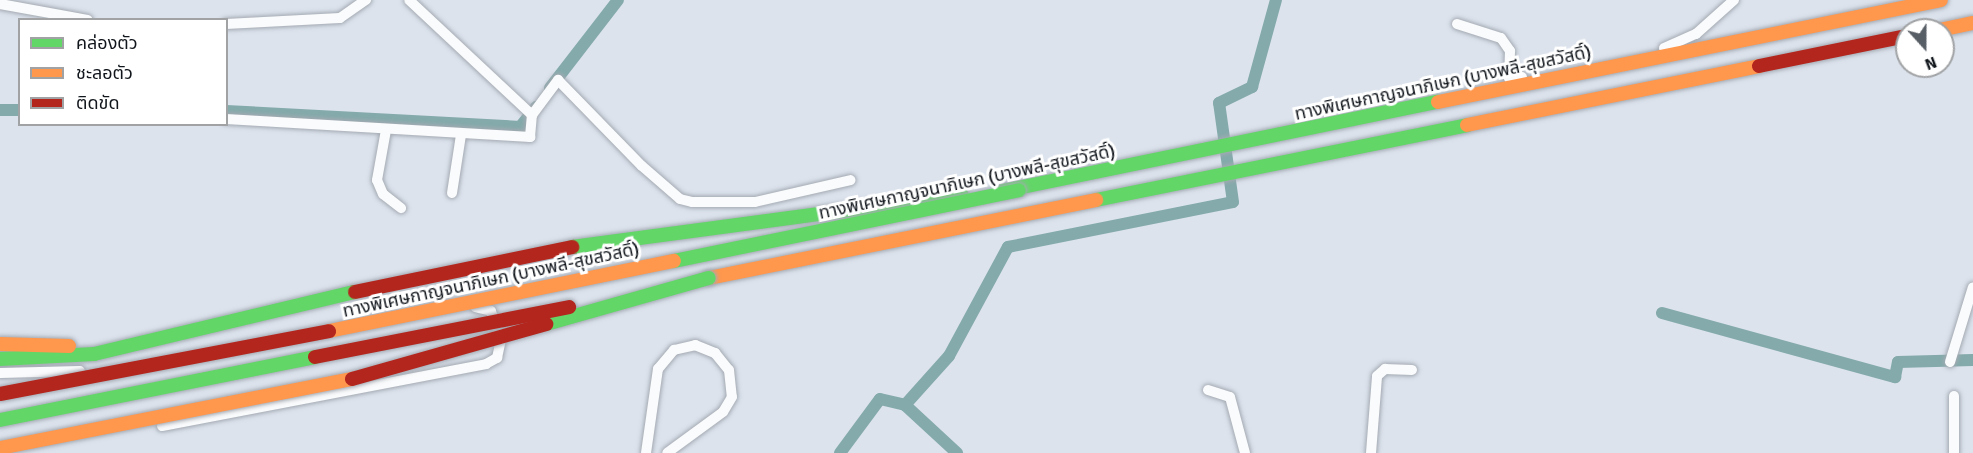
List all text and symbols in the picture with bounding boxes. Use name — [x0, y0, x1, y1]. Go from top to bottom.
legend — [18, 18, 228, 126]
north arrow — [1895, 18, 1955, 78]
text: คล่องตัว — [76, 32, 138, 54]
street label: ทางพิเศษกาญจนาภิเษก (บางพลี-สุขสวัสดิ์) — [1293, 41, 1593, 125]
text: N — [1922, 52, 1940, 74]
text: ชะลอตัว — [76, 62, 133, 84]
text: ติดขัด — [76, 92, 119, 114]
street label: ทางพิเศษกาญจนาภิเษก (บางพลี-สุขสวัสดิ์) — [817, 140, 1117, 224]
street label: ทางพิเศษกาญจนาภิเษก (บางพลี-สุขสวัสดิ์) — [341, 238, 641, 322]

